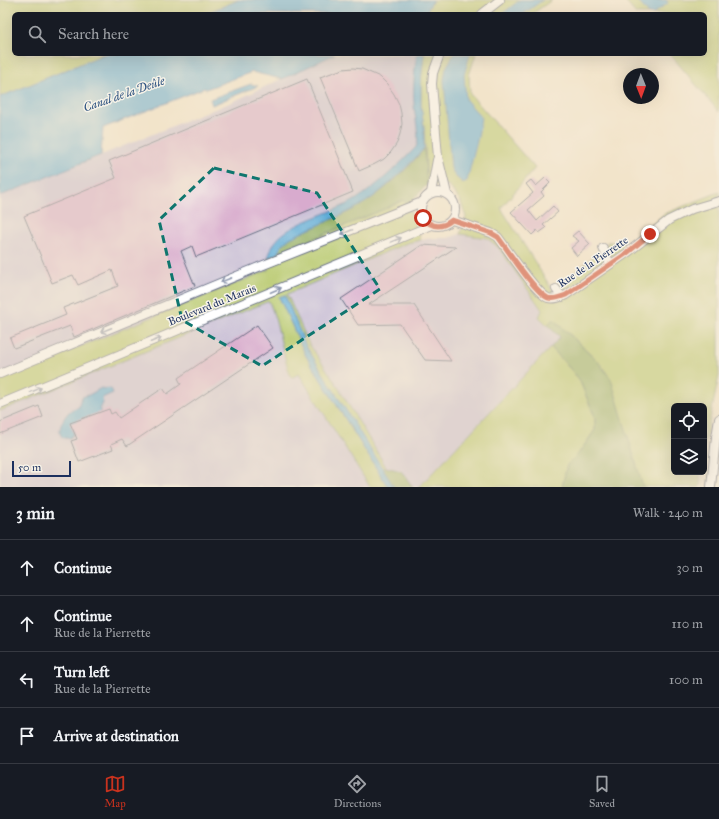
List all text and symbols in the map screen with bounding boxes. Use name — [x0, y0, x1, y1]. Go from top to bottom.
search box — [12, 12, 707, 56]
icon: search — [26, 23, 48, 45]
text: Search here — [58, 25, 129, 43]
north arrow — [623, 68, 659, 104]
water label: Canal de la Deûle — [82, 73, 167, 114]
route start — [414, 209, 432, 227]
route end — [641, 225, 659, 243]
one-way arrow — [341, 229, 353, 236]
street label: Rue de la Pierrette — [555, 233, 631, 290]
one-way arrow — [390, 236, 402, 243]
one-way arrow — [221, 277, 233, 285]
street label: Boulevard du Marais — [166, 281, 258, 329]
one-way arrow — [270, 286, 282, 293]
one-way arrow — [101, 327, 113, 334]
one-way arrow — [150, 336, 162, 343]
one-way arrow — [30, 385, 42, 393]
map controls — [671, 403, 707, 475]
button: locate — [671, 403, 707, 439]
button: layers — [671, 439, 707, 475]
scale bar — [12, 459, 71, 478]
text: 50 m — [18, 461, 41, 474]
text: 3 min — [16, 503, 55, 524]
text: Walk · 240 m — [633, 505, 703, 521]
icon: ahead — [16, 557, 38, 579]
text: Continue — [54, 559, 112, 577]
text: 30 m — [677, 560, 703, 576]
text: Continue — [54, 607, 112, 625]
icon: ahead — [16, 613, 38, 635]
text: 110 m — [671, 616, 703, 632]
text: Rue de la Pierrette — [54, 625, 151, 641]
text: Turn left — [54, 663, 110, 681]
icon: left — [16, 669, 38, 691]
text: 100 m — [669, 672, 703, 688]
text: Rue de la Pierrette — [54, 681, 151, 697]
icon: arrive — [16, 725, 38, 747]
text: Arrive at destination — [54, 727, 179, 745]
tab: Map — [104, 773, 126, 810]
tab: Directions — [334, 773, 381, 810]
tab: Saved — [589, 773, 615, 810]

